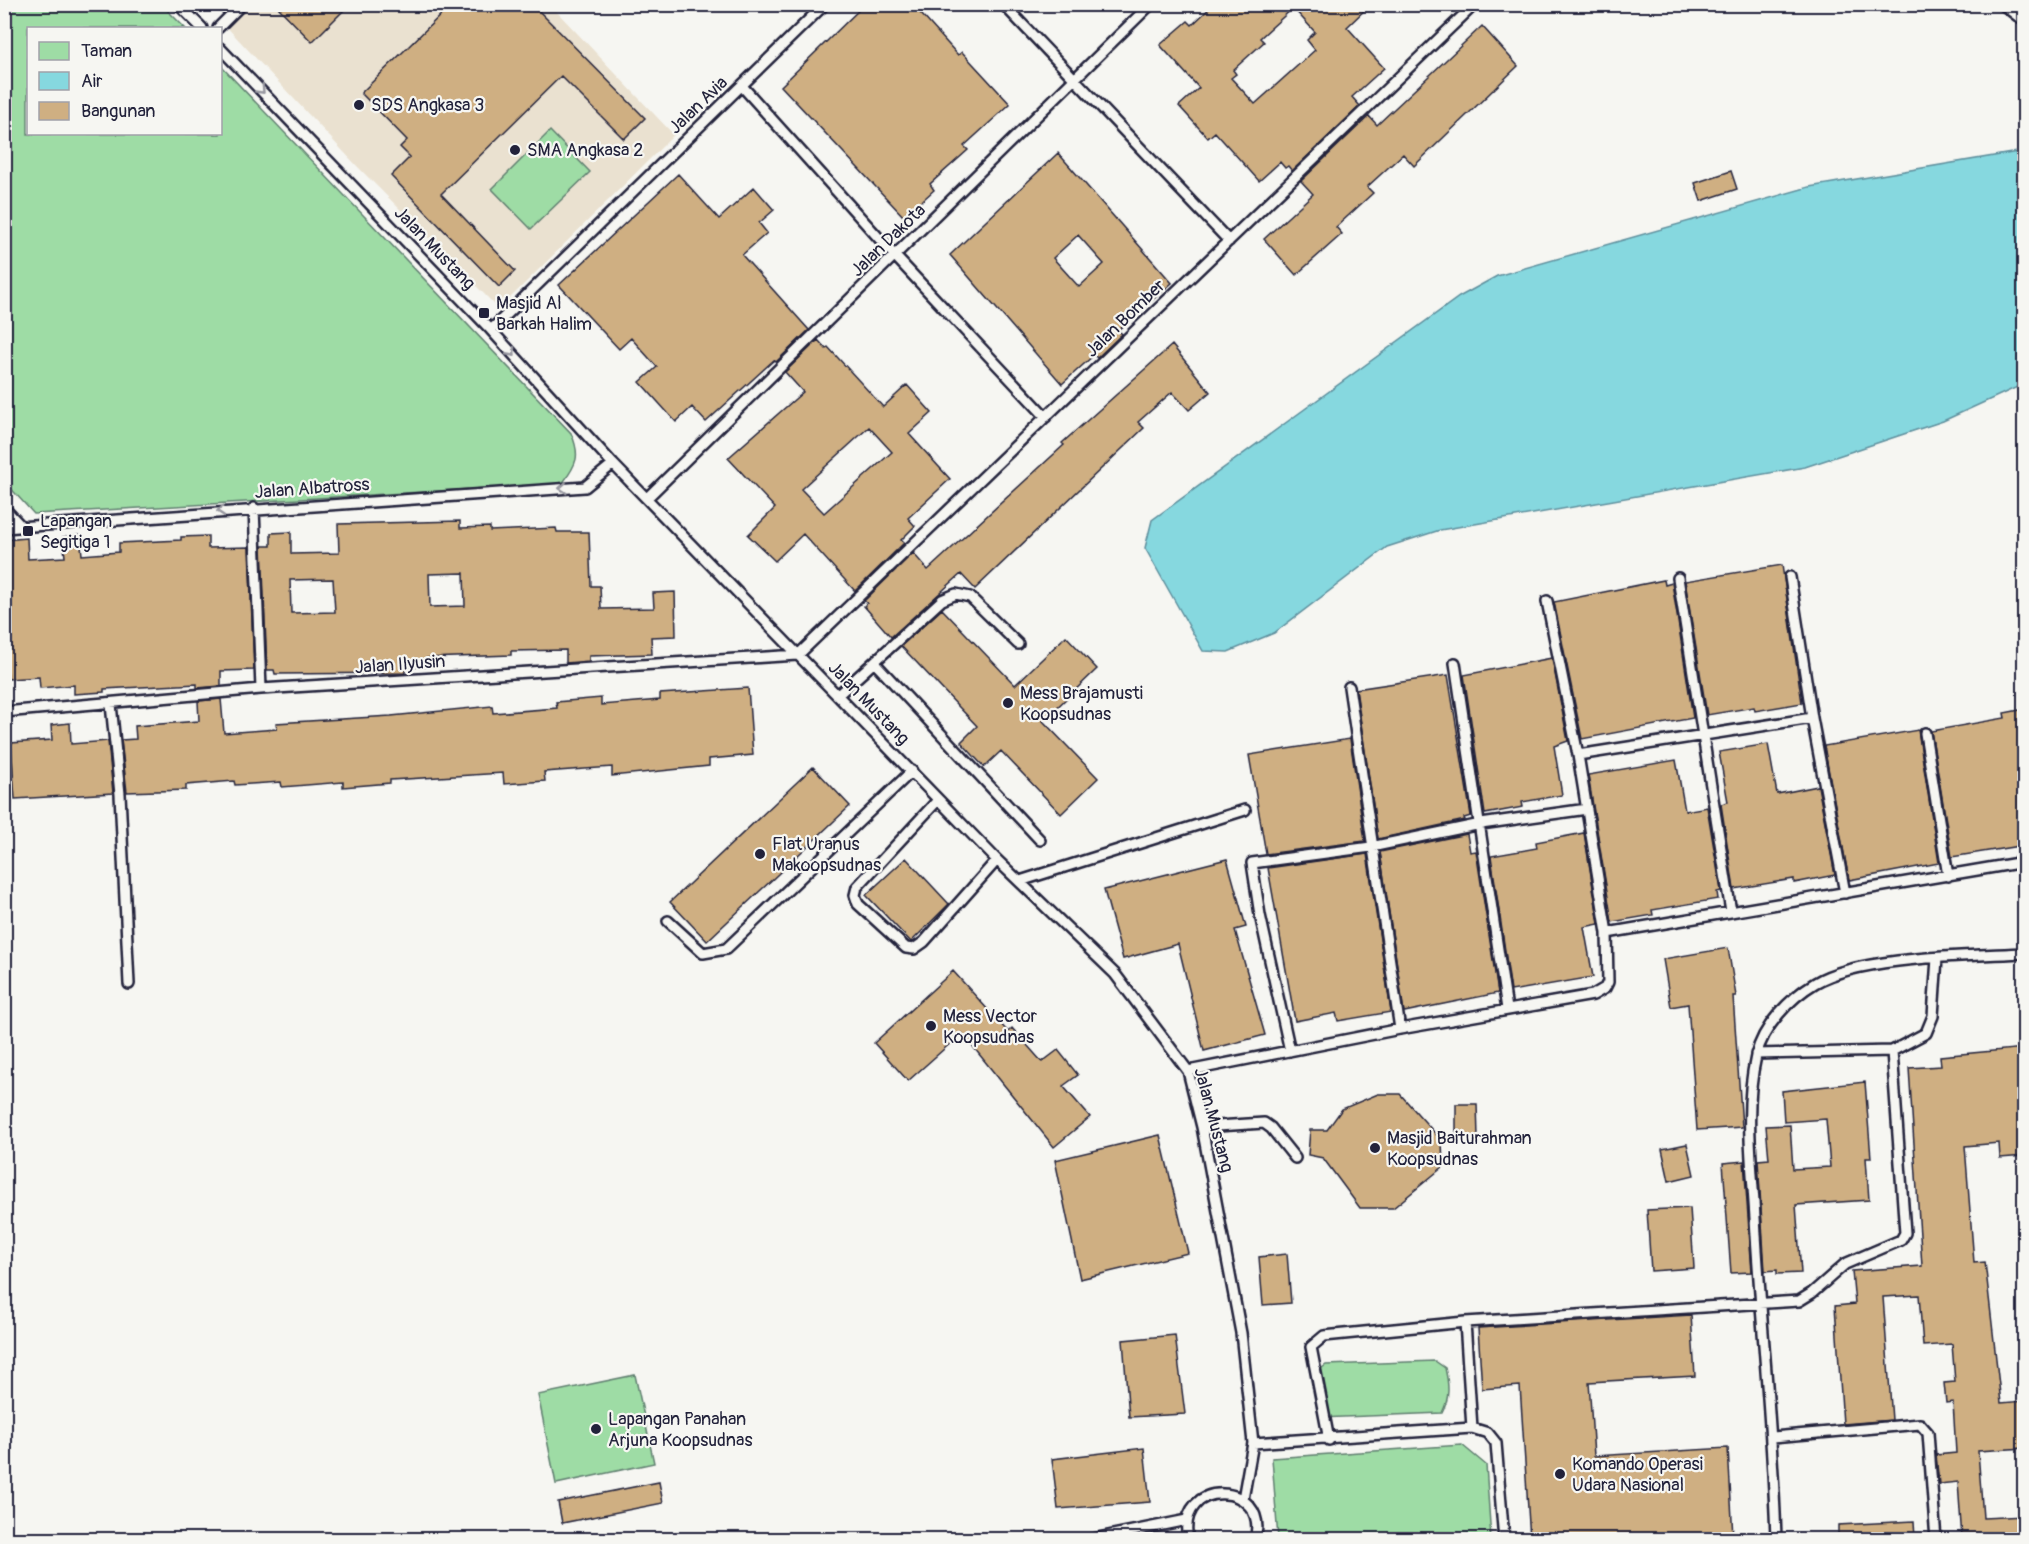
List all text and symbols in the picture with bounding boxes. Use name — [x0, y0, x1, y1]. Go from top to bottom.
legend — [27, 27, 222, 135]
text: Taman — [81, 40, 132, 63]
text: Air — [81, 70, 103, 93]
street label: Jalan Avia — [664, 72, 733, 139]
one-way arrow — [254, 84, 265, 94]
place label: SDS Angkasa 3 — [371, 94, 484, 117]
marker: SDS Angkasa 3 — [352, 98, 366, 112]
text: Bangunan — [81, 100, 156, 123]
place label: SMA Angkasa 2 — [527, 139, 643, 162]
marker: SMA Angkasa 2 — [508, 143, 522, 157]
street label: Jalan Dakota — [846, 199, 931, 282]
street label: Jalan Mustang — [389, 202, 480, 295]
street label: Jalan Bomber — [1080, 274, 1171, 362]
place label: Masjid Al Barkah Halim — [496, 292, 592, 336]
marker: Masjid Al Barkah Halim — [477, 306, 491, 320]
one-way arrow — [504, 346, 515, 357]
street label: Jalan Albatross — [254, 473, 370, 504]
one-way arrow — [558, 481, 567, 494]
one-way arrow — [217, 504, 226, 517]
place label: Lapangan Segitiga 1 — [40, 510, 112, 554]
marker: Lapangan Segitiga 1 — [21, 524, 35, 538]
street label: Jalan Ilyusin — [354, 650, 446, 679]
street label: Jalan Mustang — [823, 657, 914, 750]
place label: Mess Brajamusti Koopsudnas — [1020, 682, 1143, 726]
marker: Mess Brajamusti Koopsudnas — [1001, 696, 1015, 710]
place label: Flat Uranus Makoopsudnas — [772, 833, 881, 877]
marker: Flat Uranus Makoopsudnas — [753, 847, 767, 861]
place label: Mess Vector Koopsudnas — [943, 1005, 1038, 1049]
marker: Mess Vector Koopsudnas — [924, 1019, 938, 1033]
street label: Jalan Mustang — [1188, 1065, 1239, 1175]
place label: Masjid Baiturahman Koopsudnas — [1387, 1127, 1532, 1171]
marker: Masjid Baiturahman Koopsudnas — [1368, 1141, 1382, 1155]
place label: Lapangan Panahan Arjuna Koopsudnas — [608, 1408, 752, 1452]
marker: Lapangan Panahan Arjuna Koopsudnas — [589, 1422, 603, 1436]
place label: Komando Operasi Udara Nasional — [1572, 1453, 1703, 1497]
marker: Komando Operasi Udara Nasional — [1553, 1467, 1567, 1481]

